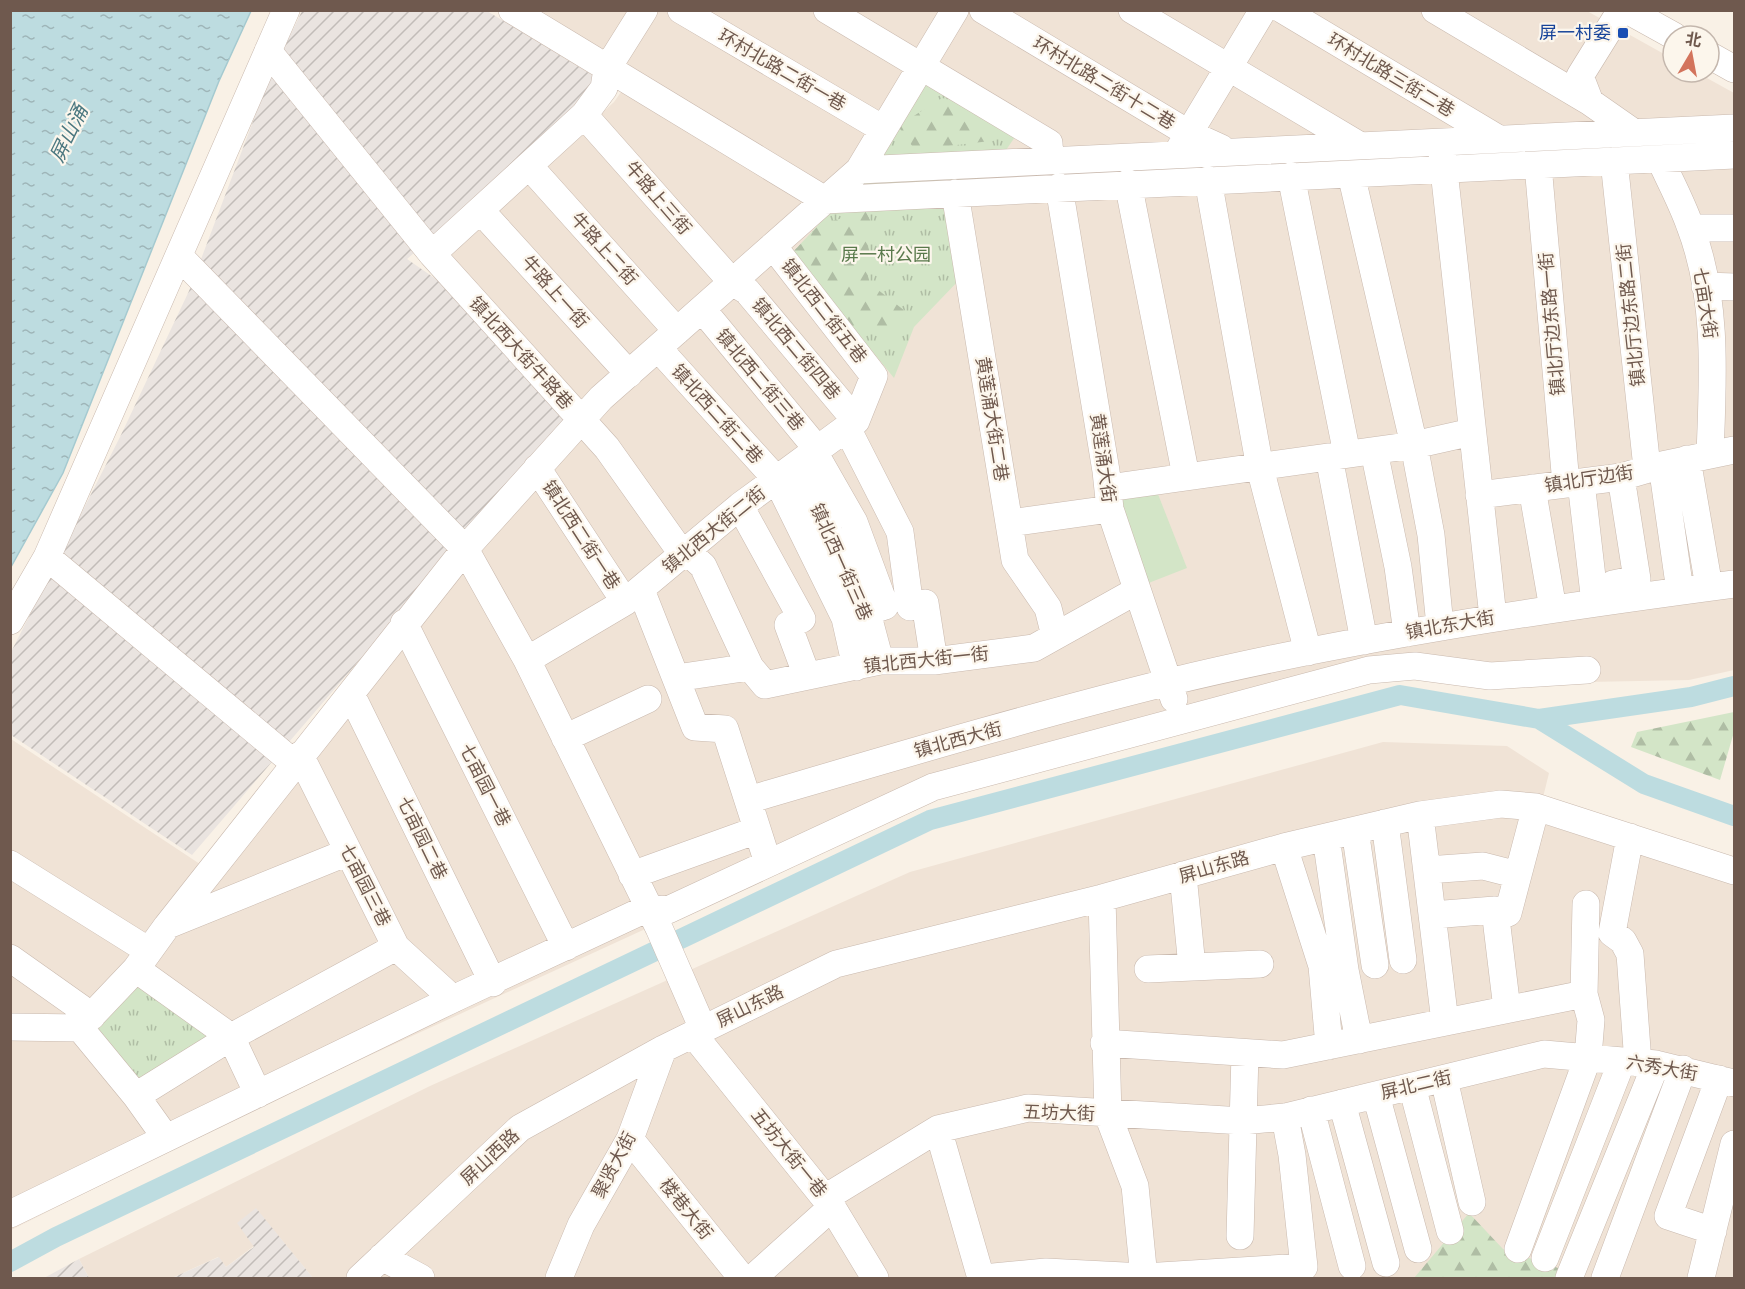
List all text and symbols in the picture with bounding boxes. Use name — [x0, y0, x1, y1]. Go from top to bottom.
place label: 屏一村委 — [1539, 21, 1611, 45]
street label: 环村北路二街一巷 — [714, 24, 850, 116]
north arrow — [1661, 24, 1721, 84]
marker: 屏一村委 — [1616, 26, 1630, 40]
street label: 环村北路三街二巷 — [1323, 28, 1459, 122]
text: 北 — [1684, 28, 1703, 52]
street label: 环村北路二街十二巷 — [1028, 31, 1180, 135]
water label: 屏山涌 — [44, 99, 95, 167]
street label: 牛路上三街 — [619, 156, 697, 240]
street label: 牛路上二街 — [565, 208, 643, 290]
street label: 镇北厅边东路二街 — [1612, 242, 1650, 388]
park label: 屏一村公园 — [841, 243, 931, 267]
street label: 牛路上一街 — [516, 251, 594, 333]
street label: 镇北厅边东路一街 — [1534, 251, 1570, 397]
street label: 镇北西二街五巷 — [776, 254, 872, 368]
street label: 七亩大街 — [1688, 266, 1722, 340]
street label: 镇北西大街牛路巷 — [464, 291, 578, 415]
street label: 镇北西二街四巷 — [746, 293, 846, 405]
street label: 镇北西二街三巷 — [710, 324, 810, 436]
street label: 黄莲涌大街二巷 — [970, 355, 1014, 483]
street label: 镇北西二街二巷 — [666, 359, 768, 469]
street label: 黄莲涌大街 — [1085, 412, 1121, 504]
street label: 镇北厅边街 — [1543, 460, 1635, 498]
street label: 镇北西二街一巷 — [537, 476, 625, 594]
street label: 镇北西大街二街 — [657, 481, 771, 579]
street label: 镇北西一街三巷 — [804, 500, 878, 624]
street label: 镇北东大街 — [1404, 605, 1496, 645]
street label: 镇北西大街一街 — [862, 641, 990, 679]
street label: 镇北西大街 — [911, 717, 1005, 763]
street label: 七亩园一巷 — [454, 739, 516, 831]
street label: 七亩园二巷 — [391, 792, 453, 884]
street label: 七亩园三巷 — [334, 839, 396, 931]
street label: 屏山东路 — [1176, 846, 1252, 888]
street label: 屏山东路 — [712, 979, 788, 1033]
street label: 六秀大街 — [1624, 1050, 1700, 1086]
street label: 屏北二街 — [1378, 1065, 1454, 1105]
street label: 五坊大街 — [1023, 1100, 1095, 1126]
street label: 五坊大街一巷 — [746, 1103, 832, 1203]
street label: 屏山西路 — [455, 1124, 525, 1190]
street label: 聚贤大街 — [587, 1128, 641, 1202]
street label: 楼巷大街 — [654, 1173, 718, 1245]

